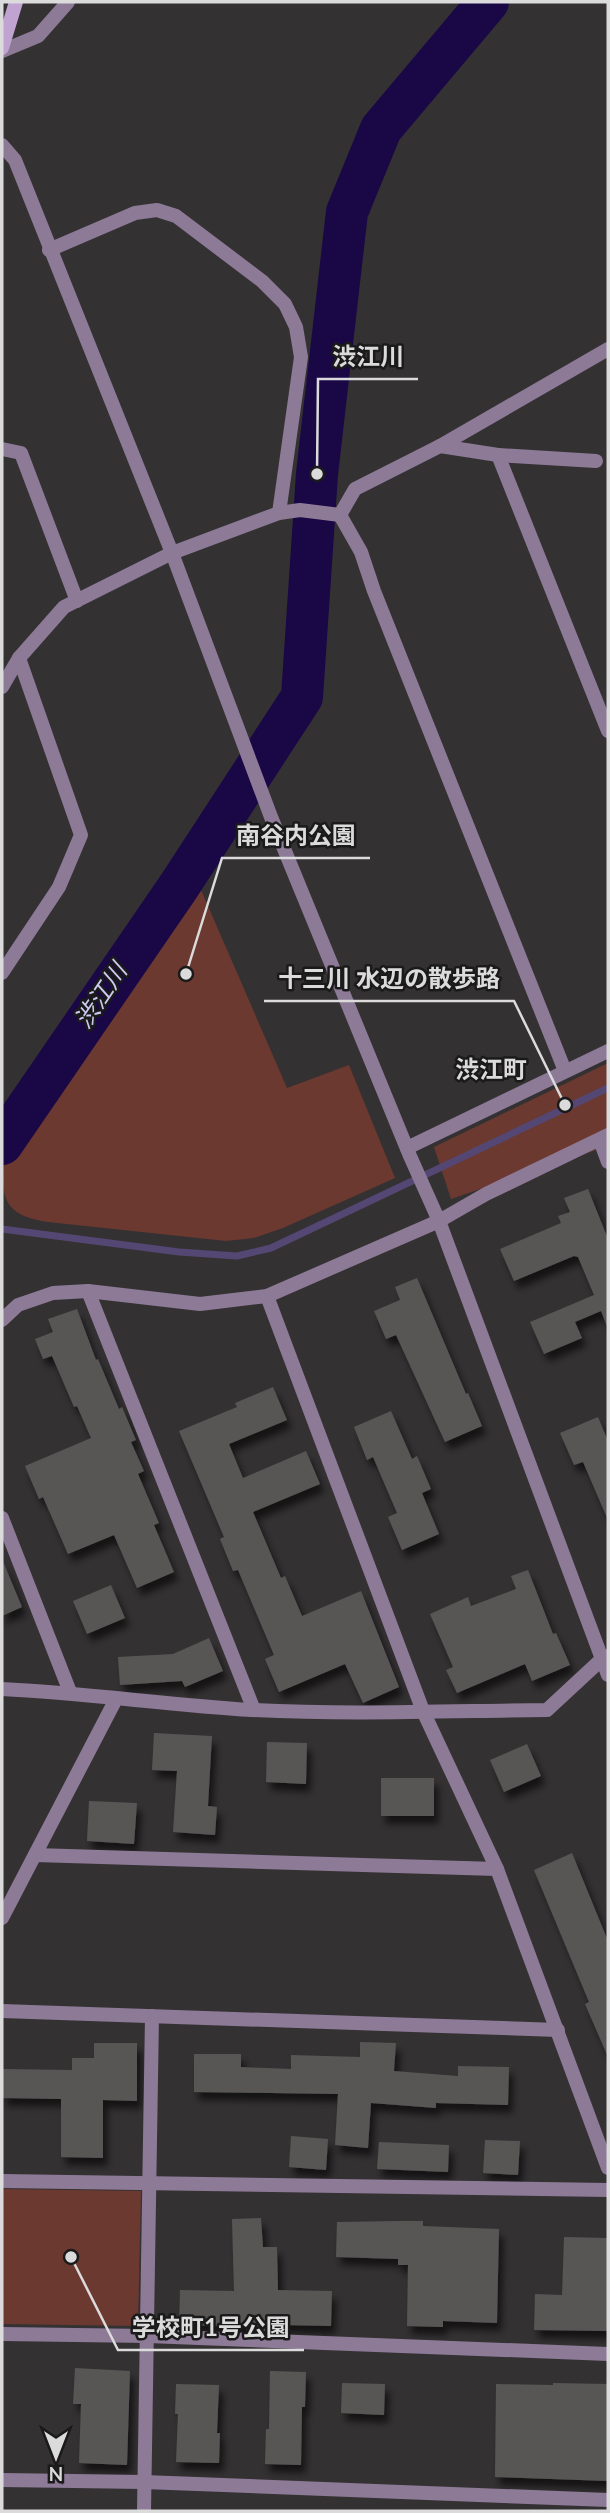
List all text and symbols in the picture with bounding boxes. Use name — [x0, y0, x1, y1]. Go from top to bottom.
callout: 渋江川 — [318, 334, 418, 379]
text: 渋江川 — [332, 341, 404, 370]
callout: 南谷内公園 — [222, 813, 370, 858]
text: 南谷内公園 — [236, 820, 356, 849]
water label: 渋江川 — [68, 955, 134, 1033]
callout: 十三川 水辺の散歩路 — [264, 956, 514, 1001]
text: 十三川 水辺の散歩路 — [278, 963, 500, 992]
district label: 渋江町 — [455, 1054, 527, 1083]
callout: 学校町1号公園 — [118, 2305, 304, 2350]
text: 学校町1号公園 — [132, 2312, 290, 2341]
north arrow — [21, 2422, 91, 2492]
text: N — [49, 2463, 63, 2486]

